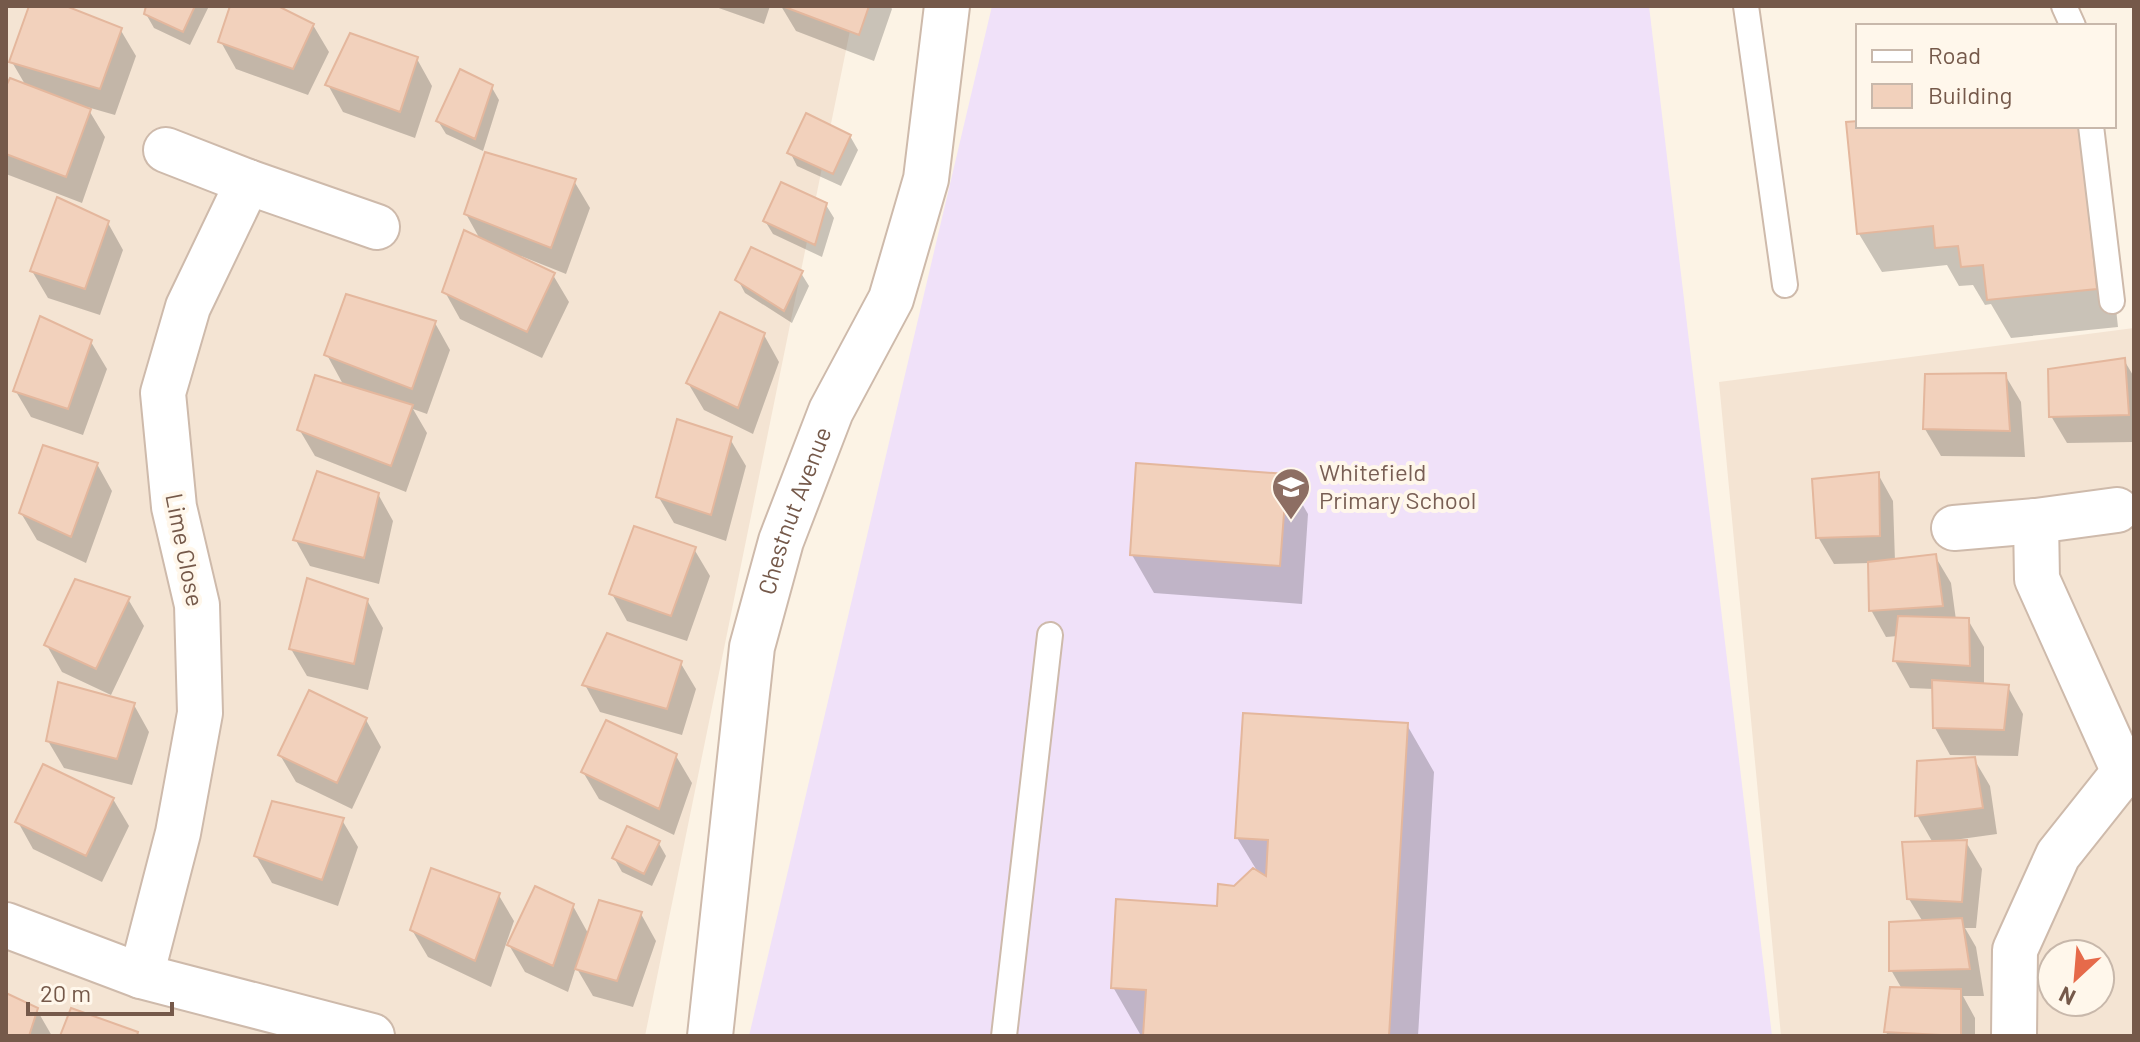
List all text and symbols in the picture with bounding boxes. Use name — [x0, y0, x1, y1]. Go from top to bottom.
legend — [1856, 24, 2116, 128]
text: Road — [1928, 40, 1981, 69]
text: Building — [1928, 80, 2012, 109]
street label: Chestnut Avenue — [751, 423, 836, 598]
place label: Whitefield Primary School — [1319, 457, 1476, 514]
school or university icon: Whitefield Primary School — [1270, 466, 1312, 521]
street label: Lime Close — [160, 491, 211, 609]
north arrow — [2036, 938, 2116, 1018]
scale bar — [28, 966, 172, 1016]
text: 20 m — [40, 978, 91, 1007]
text: N — [2055, 982, 2079, 1012]

